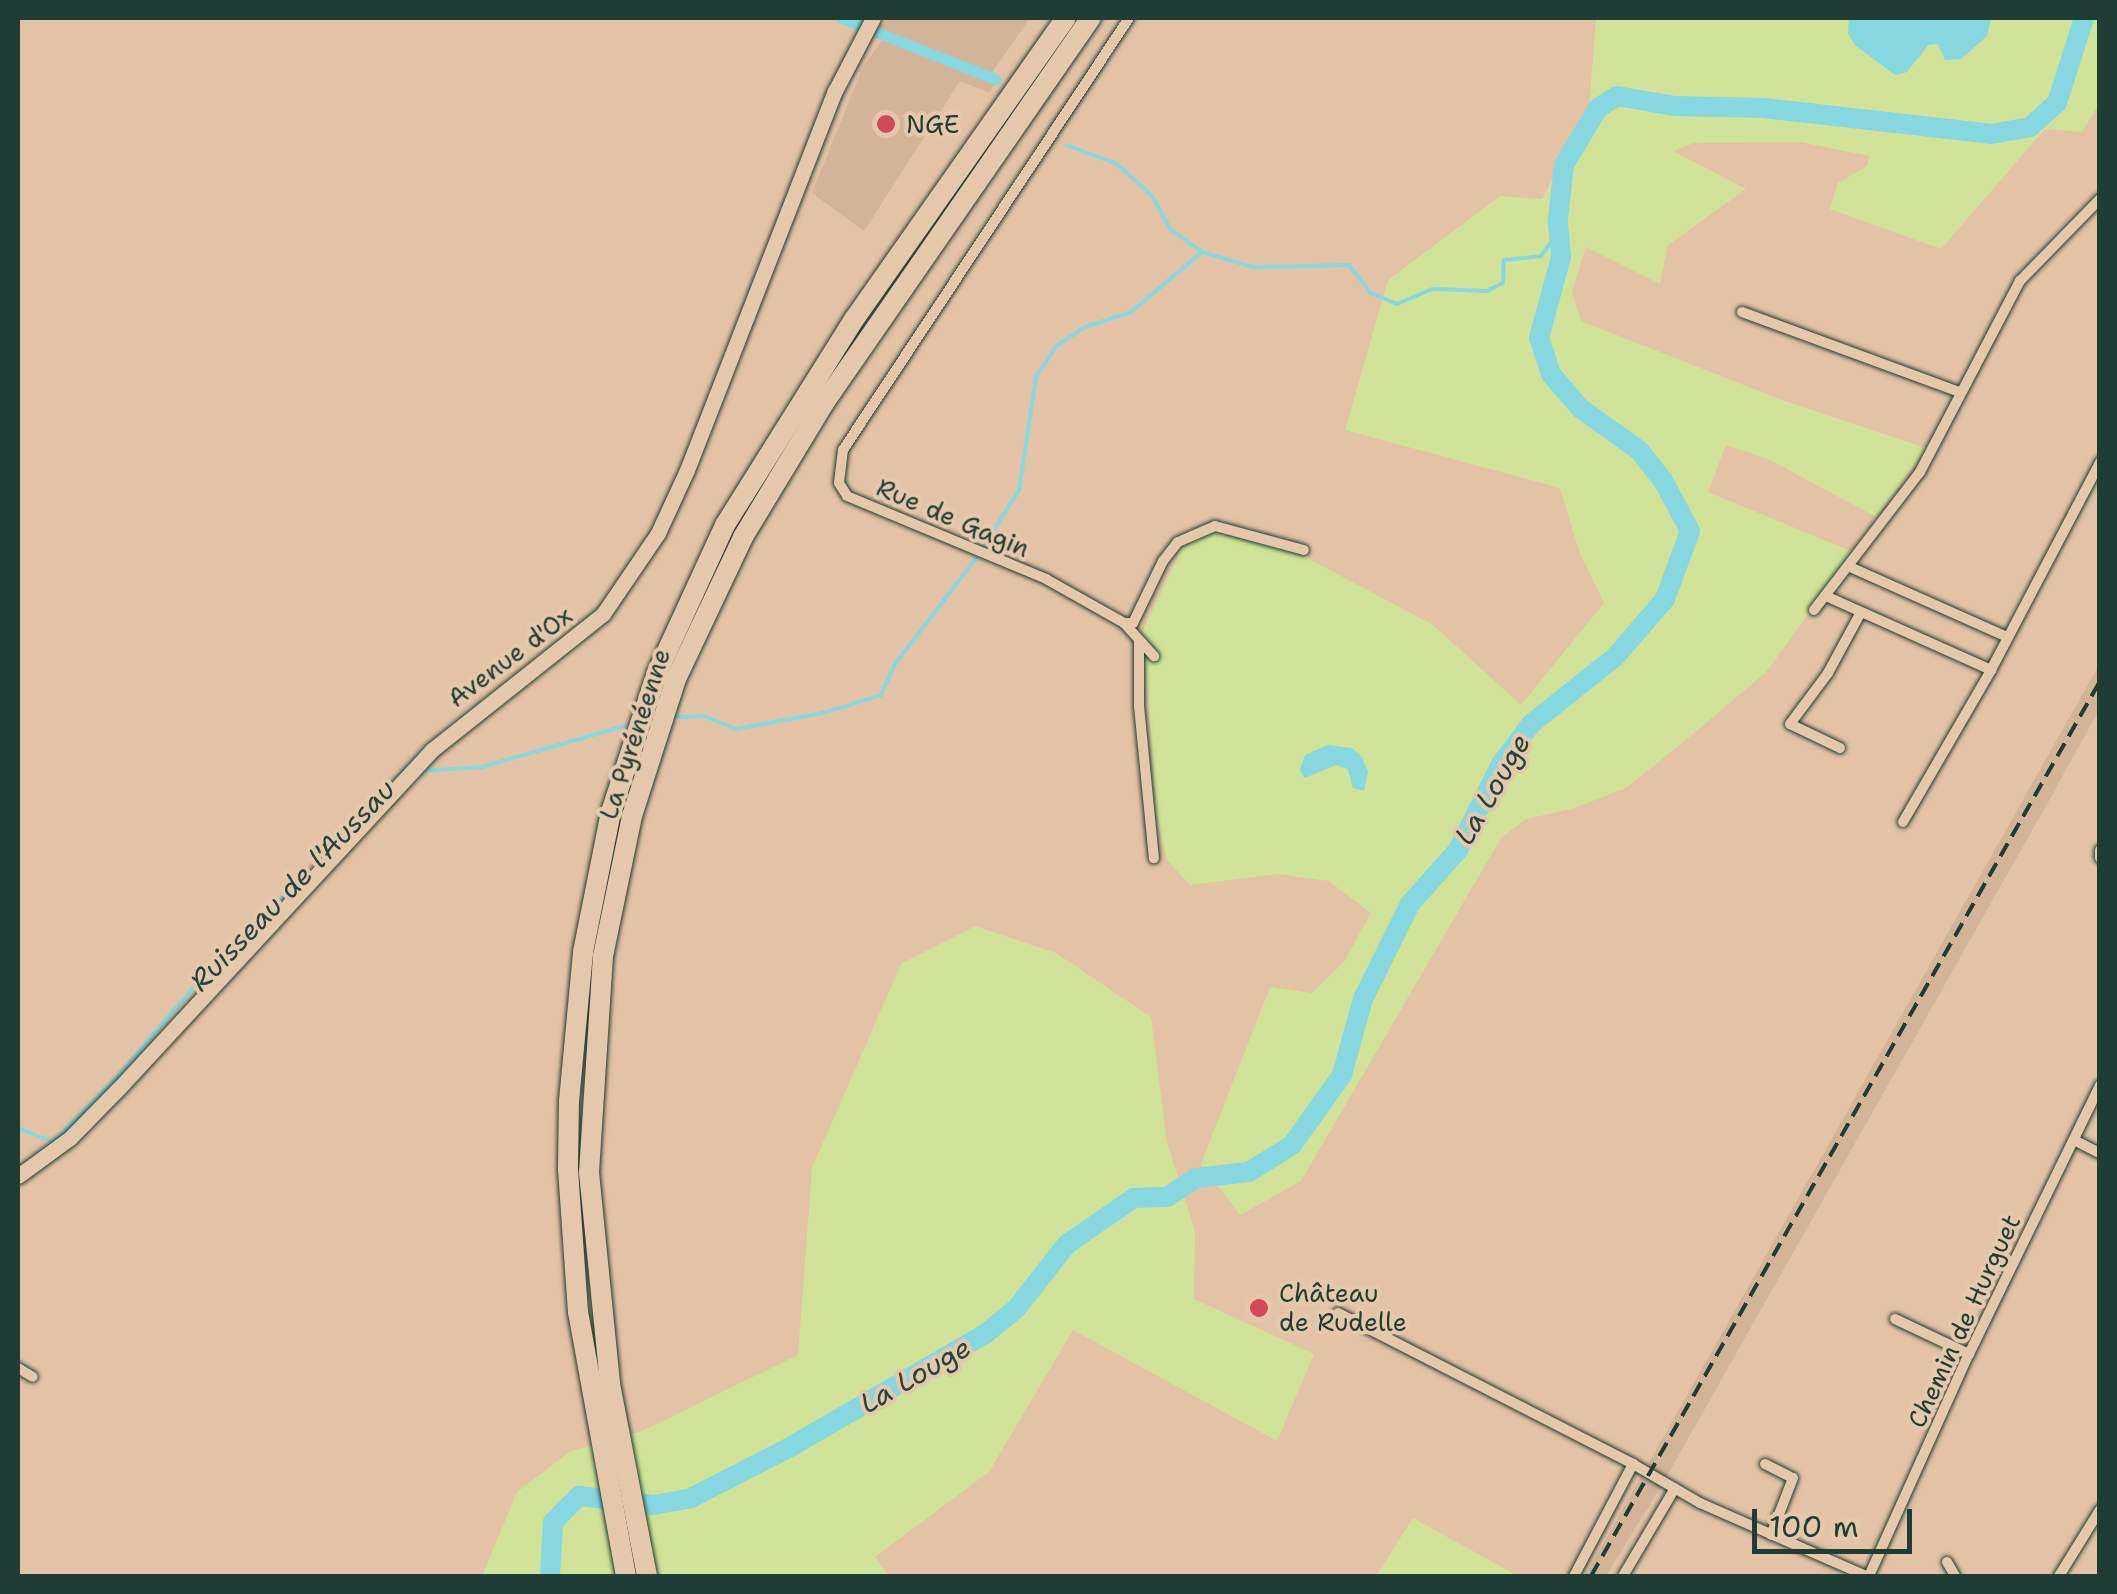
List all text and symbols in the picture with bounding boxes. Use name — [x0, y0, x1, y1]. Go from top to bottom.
place label: NGE — [906, 109, 960, 139]
marker: NGE — [875, 113, 897, 135]
street label: Rue de Gagin — [872, 472, 1034, 564]
street label: Avenue d'Ox — [442, 600, 578, 714]
street label: La Pyrénéenne — [593, 645, 677, 823]
water label: La Louge — [1447, 728, 1537, 850]
water label: Ruisseau de l'Aussau — [182, 772, 402, 998]
street label: Chemin de Hurguet — [1901, 1210, 2027, 1432]
place label: Château de Rudelle — [1279, 1279, 1407, 1338]
marker: Château de Rudelle — [1248, 1297, 1270, 1319]
water label: La Louge — [854, 1330, 976, 1420]
scale bar — [1757, 1489, 1917, 1551]
text: 100 m — [1769, 1506, 1859, 1547]

